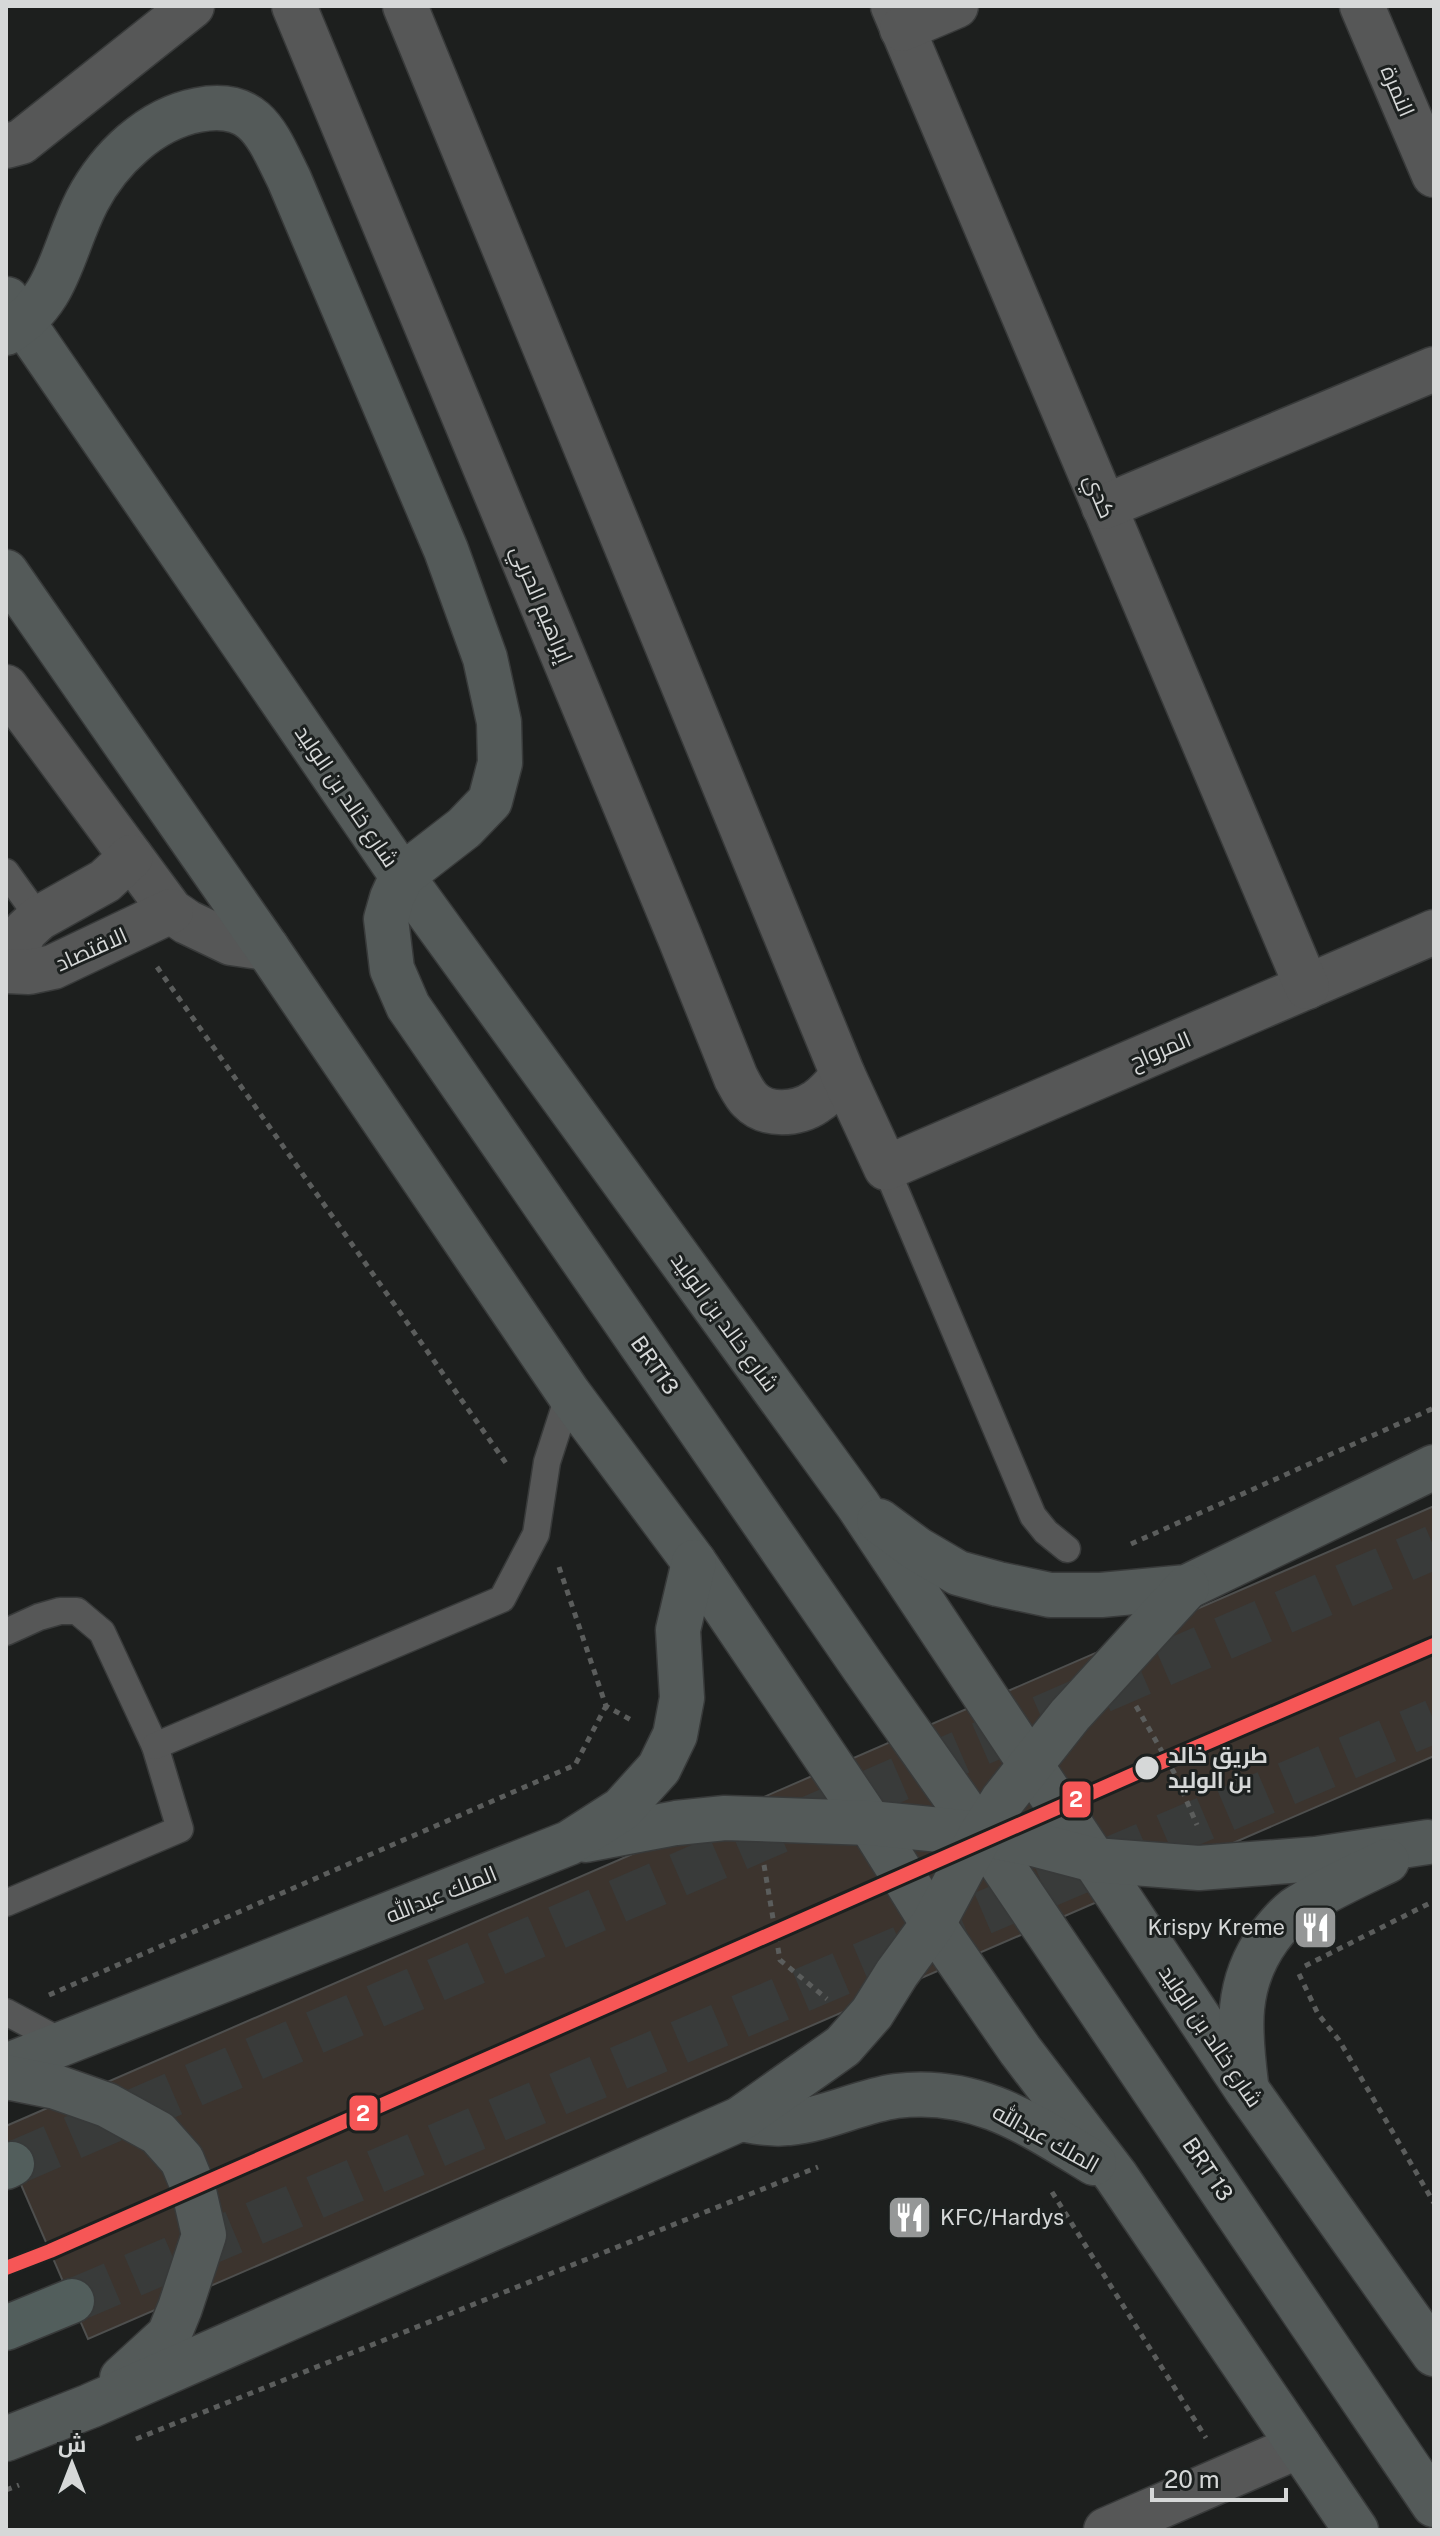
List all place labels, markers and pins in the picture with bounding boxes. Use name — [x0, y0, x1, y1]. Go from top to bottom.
place label: طريق خالد بن الوليد — [1168, 1742, 1268, 1794]
marker: طريق خالد بن الوليد — [1133, 1754, 1161, 1782]
restaurant icon: Krispy Kreme — [1292, 1903, 1340, 1951]
place label: Krispy Kreme — [1147, 1914, 1285, 1940]
restaurant icon: KFC/Hardys — [885, 2193, 933, 2241]
place label: KFC/Hardys — [940, 2204, 1064, 2230]

